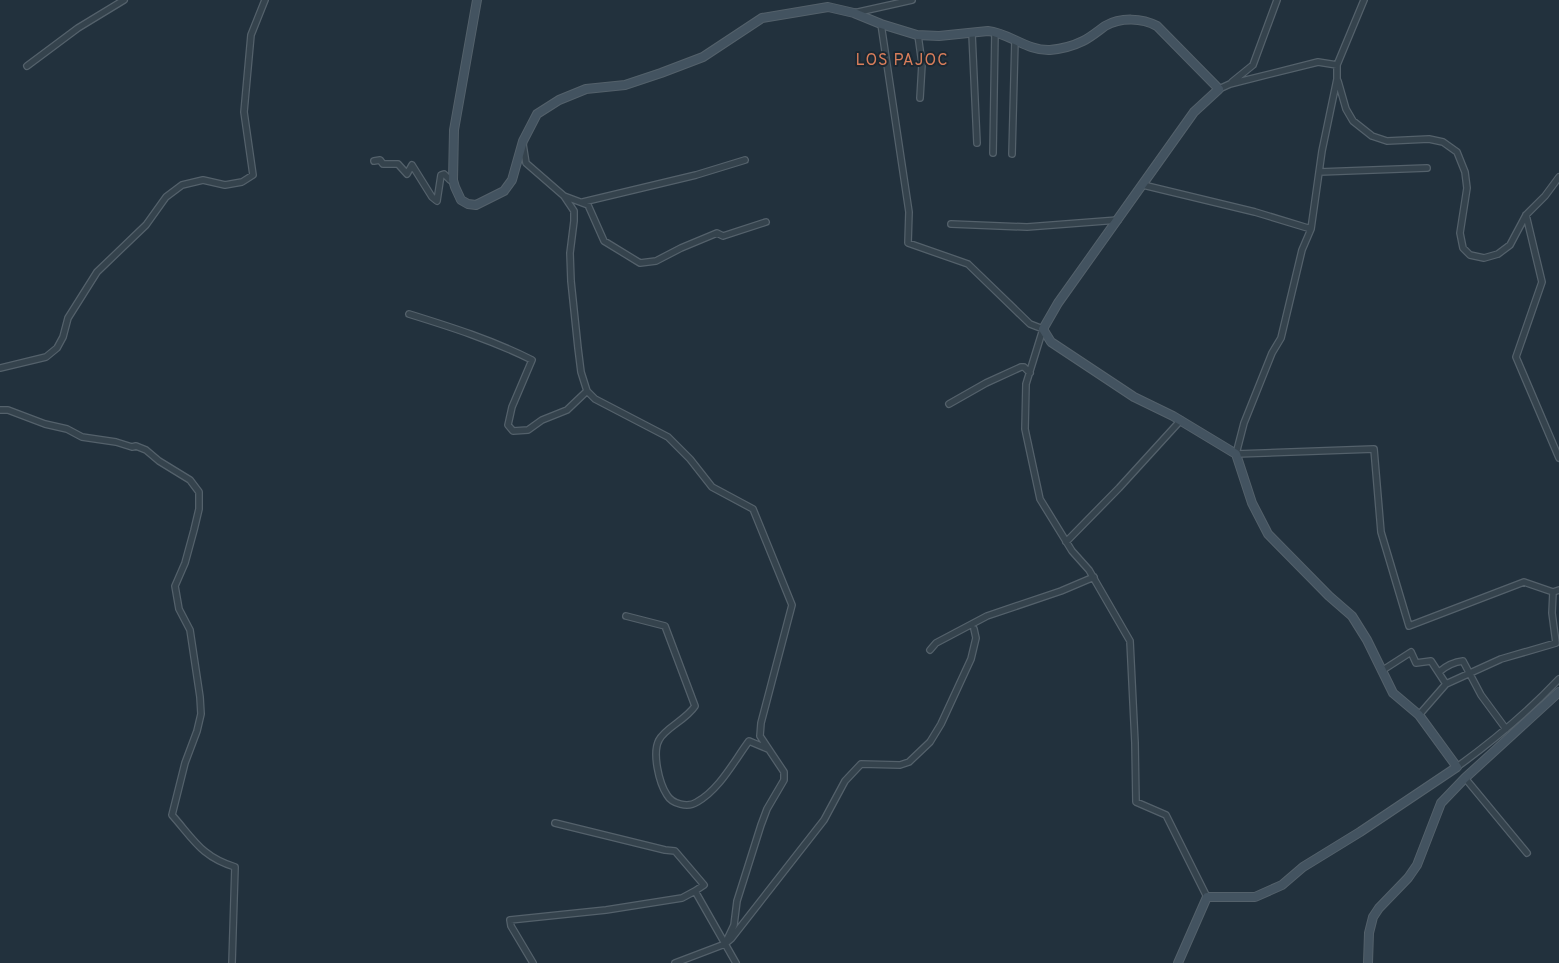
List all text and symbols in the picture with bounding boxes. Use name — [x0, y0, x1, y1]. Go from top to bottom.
district label: LOS PAJOC — [855, 51, 949, 71]

